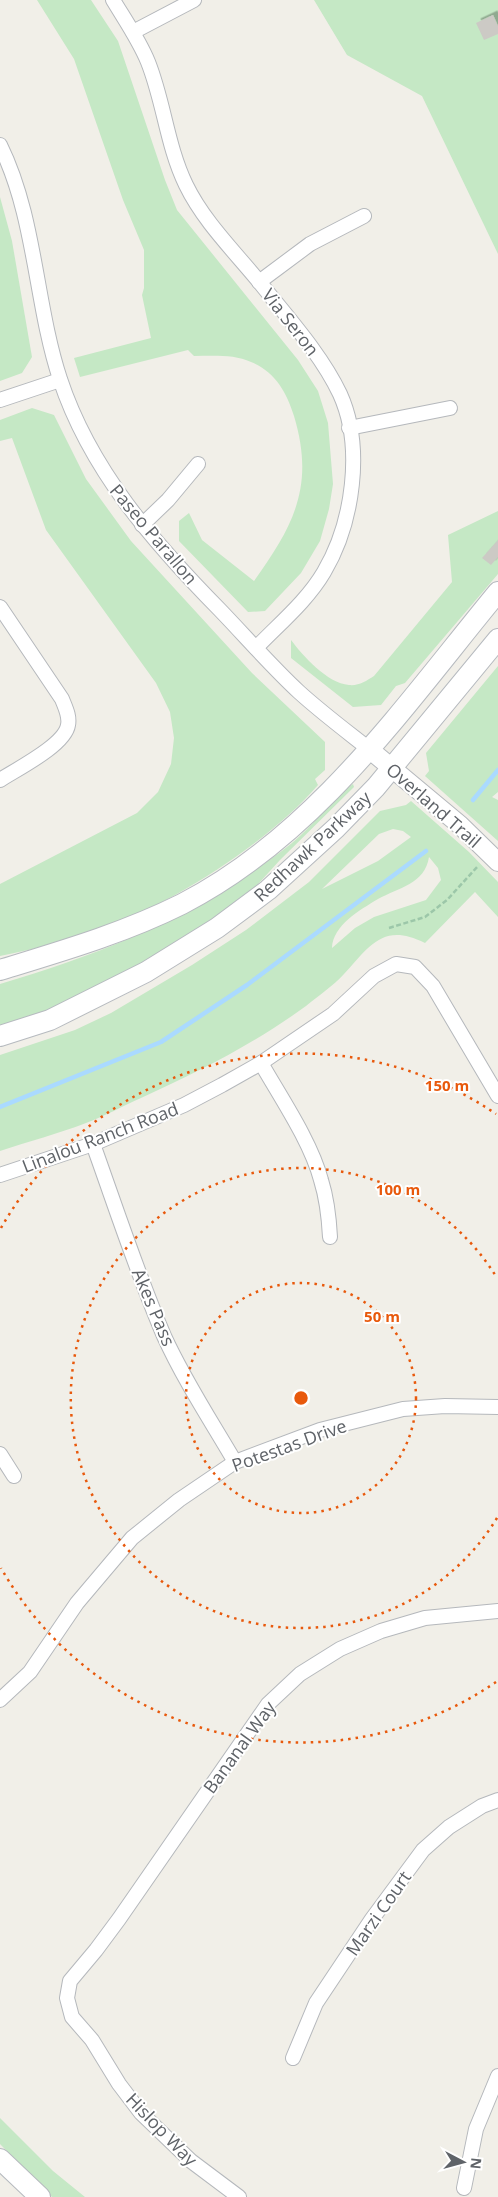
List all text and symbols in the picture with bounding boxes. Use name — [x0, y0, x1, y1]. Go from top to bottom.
street label: Via Seron — [257, 283, 325, 361]
street label: Paseo Parallon — [105, 479, 203, 589]
street label: Overland Trail — [382, 757, 486, 853]
street label: Redhawk Parkway — [248, 785, 376, 907]
text: 150 m — [425, 1075, 469, 1095]
street label: Linalou Ranch Road — [18, 1096, 182, 1178]
text: 100 m — [376, 1179, 420, 1199]
street label: Akes Pass — [127, 1264, 181, 1350]
text: 50 m — [364, 1306, 400, 1326]
centre of rings — [292, 1389, 310, 1407]
street label: Potestas Drive — [228, 1413, 350, 1477]
street label: Bananal Way — [197, 1695, 281, 1798]
street label: Marzi Court — [340, 1866, 416, 1960]
street label: Hislop Way — [121, 2087, 204, 2172]
north arrow — [438, 2137, 488, 2187]
text: N — [466, 2157, 486, 2170]

